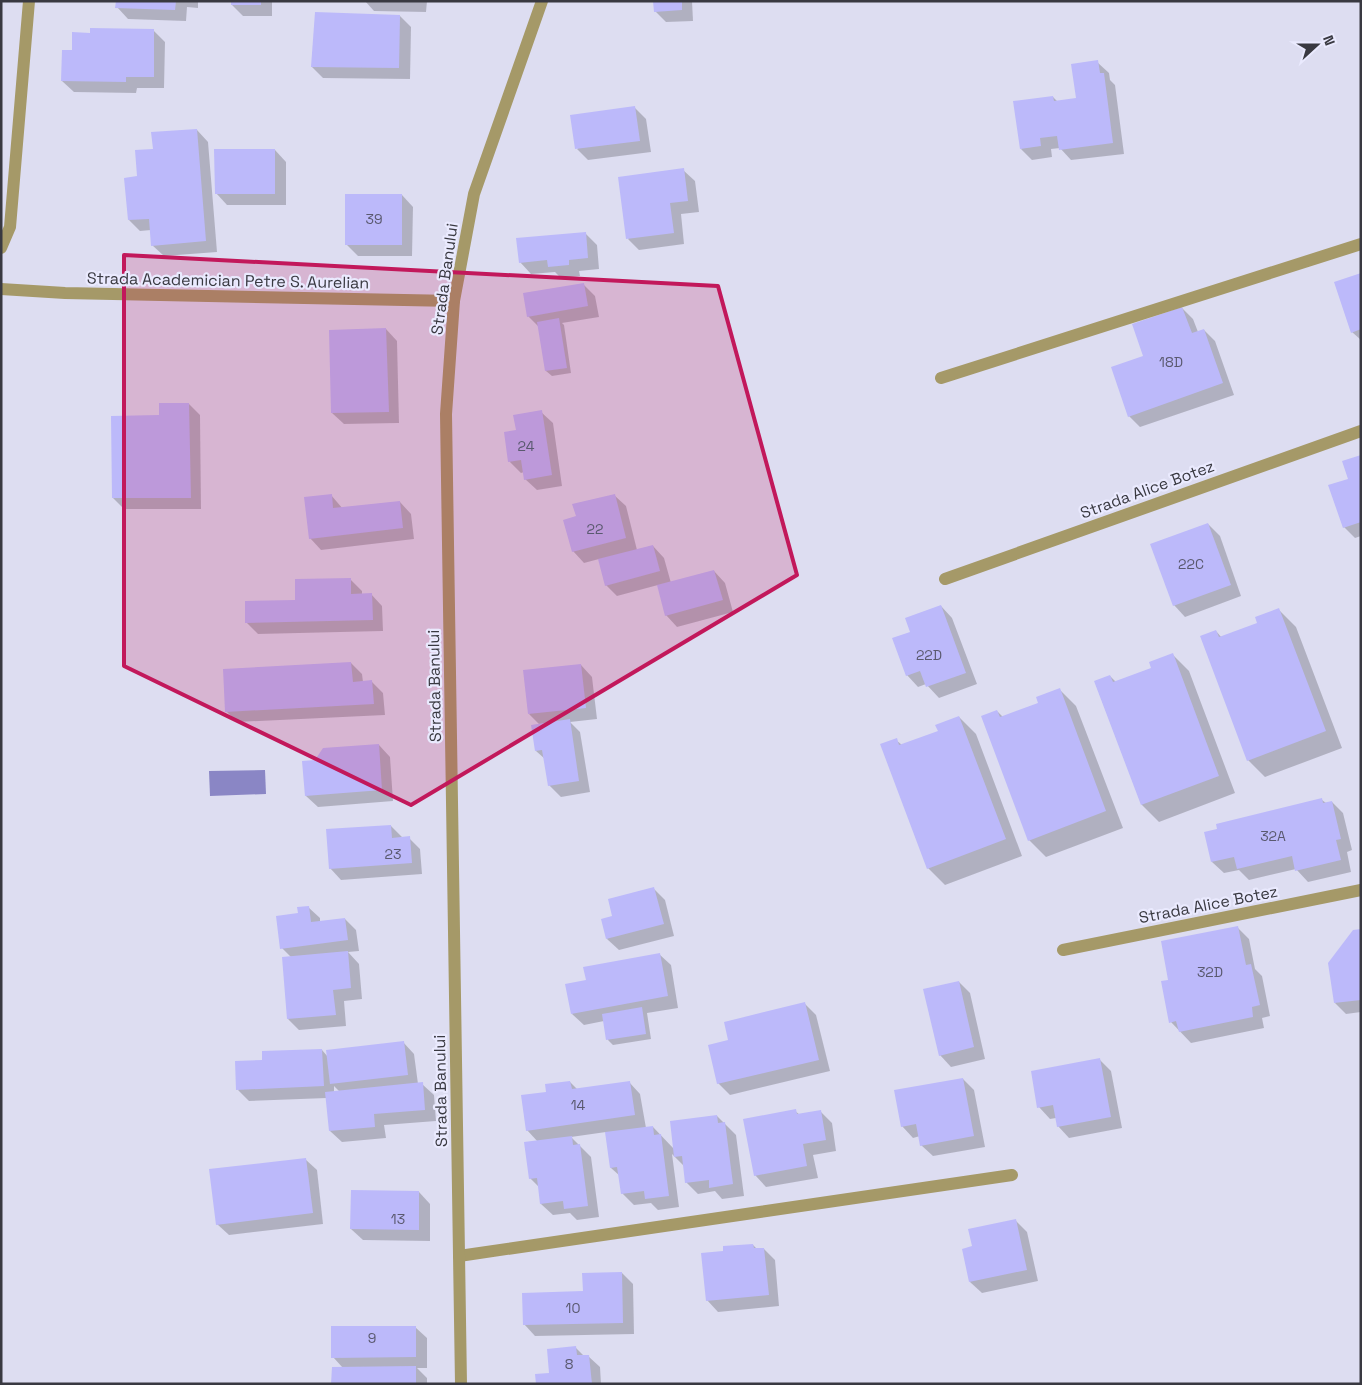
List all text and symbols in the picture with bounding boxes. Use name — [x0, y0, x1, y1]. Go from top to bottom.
north arrow — [1292, 20, 1342, 70]
text: N — [1319, 33, 1339, 48]
house number: 39 — [365, 210, 383, 228]
street label: Strada Banului — [426, 222, 463, 336]
street label: Strada Academician Petre S. Aurelian — [87, 268, 369, 293]
house number: 18D — [1159, 353, 1183, 371]
house number: 24 — [518, 437, 535, 455]
street label: Strada Alice Botez — [1077, 455, 1217, 523]
house number: 22 — [587, 520, 603, 538]
house number: 22C — [1178, 555, 1204, 573]
street label: Strada Banului — [423, 630, 446, 742]
house number: 22D — [916, 646, 942, 664]
house number: 32A — [1260, 827, 1286, 845]
house number: 23 — [385, 845, 401, 863]
street label: Strada Alice Botez — [1137, 881, 1279, 928]
house number: 32D — [1197, 963, 1223, 981]
street label: Strada Banului — [429, 1035, 452, 1147]
house number: 14 — [571, 1096, 586, 1114]
house number: 13 — [391, 1210, 405, 1228]
house number: 10 — [566, 1299, 580, 1317]
house number: 9 — [368, 1329, 376, 1347]
house number: 8 — [565, 1355, 574, 1373]

